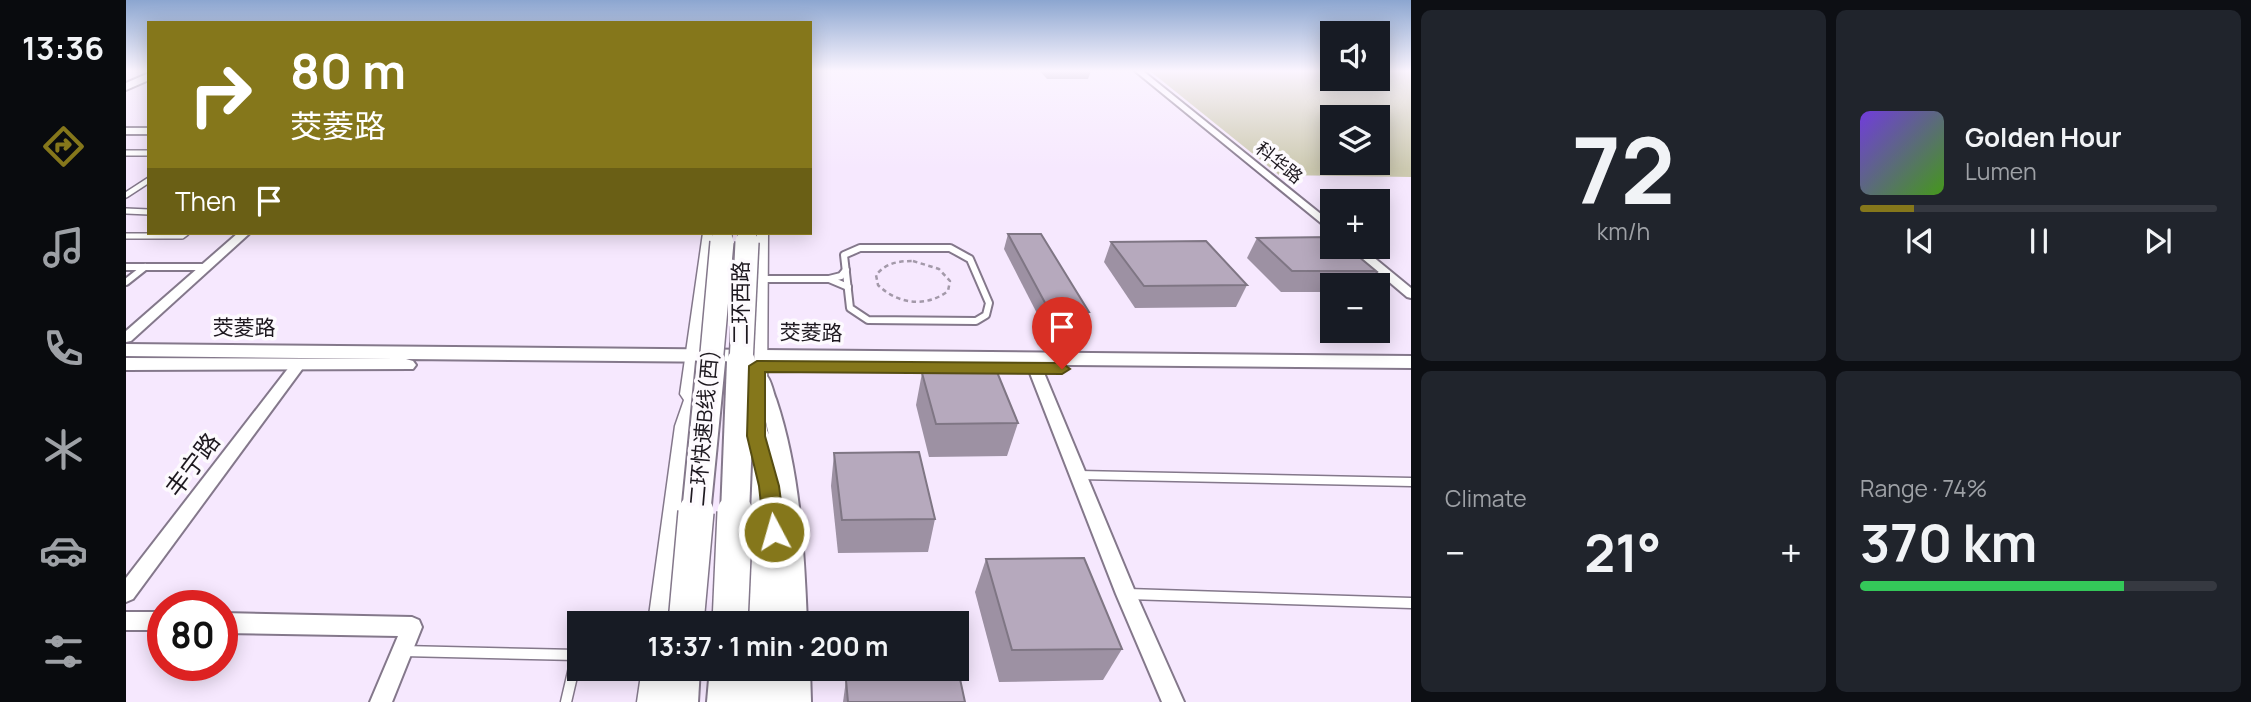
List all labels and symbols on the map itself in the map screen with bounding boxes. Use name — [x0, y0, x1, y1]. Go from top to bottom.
street label: 科华路 — [1251, 136, 1308, 189]
street label: 二环西路 — [726, 261, 754, 345]
pin — [1032, 297, 1092, 369]
street label: 茭菱路 — [213, 313, 276, 341]
street label: 茭菱路 — [779, 317, 843, 347]
street label: 二环快速B线(西) — [682, 349, 724, 507]
street label: 丰宁路 — [157, 425, 227, 503]
position arrow — [737, 495, 811, 569]
speed limit sign: 80 — [147, 590, 238, 681]

